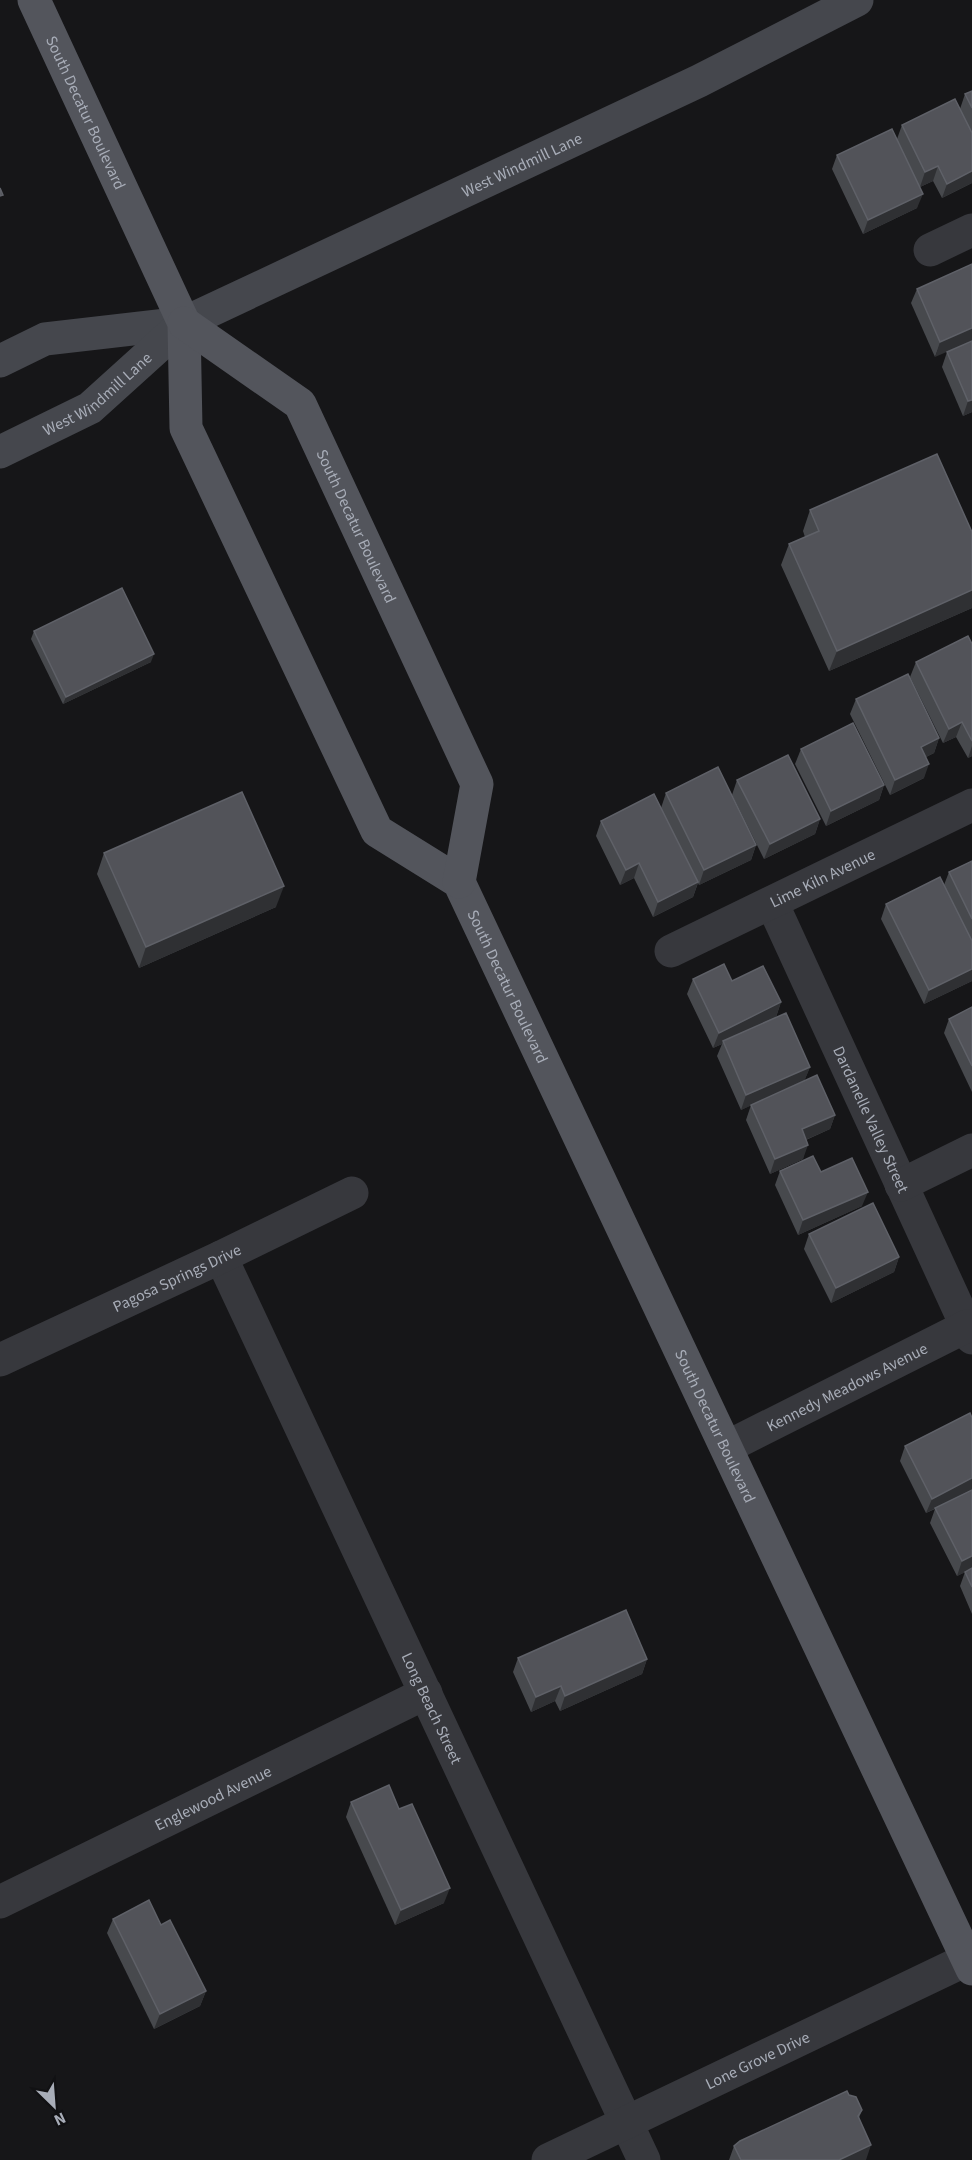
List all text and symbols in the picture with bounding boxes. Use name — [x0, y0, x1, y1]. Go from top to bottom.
street label: South Decatur Boulevard — [40, 32, 131, 193]
street label: West Windmill Lane — [458, 127, 586, 203]
street label: West Windmill Lane — [39, 347, 157, 441]
street label: South Decatur Boulevard — [311, 446, 401, 607]
street label: Lime Kiln Avenue — [766, 844, 879, 914]
street label: South Decatur Boulevard — [462, 906, 553, 1067]
street label: Dardanelle Valley Street — [827, 1043, 914, 1197]
street label: Pagosa Springs Drive — [109, 1239, 245, 1318]
street label: Kennedy Meadows Avenue — [763, 1338, 932, 1437]
street label: South Decatur Boulevard — [669, 1346, 760, 1507]
street label: Long Beach Street — [396, 1649, 467, 1768]
street label: Englewood Avenue — [151, 1760, 275, 1837]
street label: Lone Grove Drive — [702, 2026, 814, 2095]
north arrow — [24, 2076, 84, 2136]
text: N — [50, 2106, 69, 2131]

